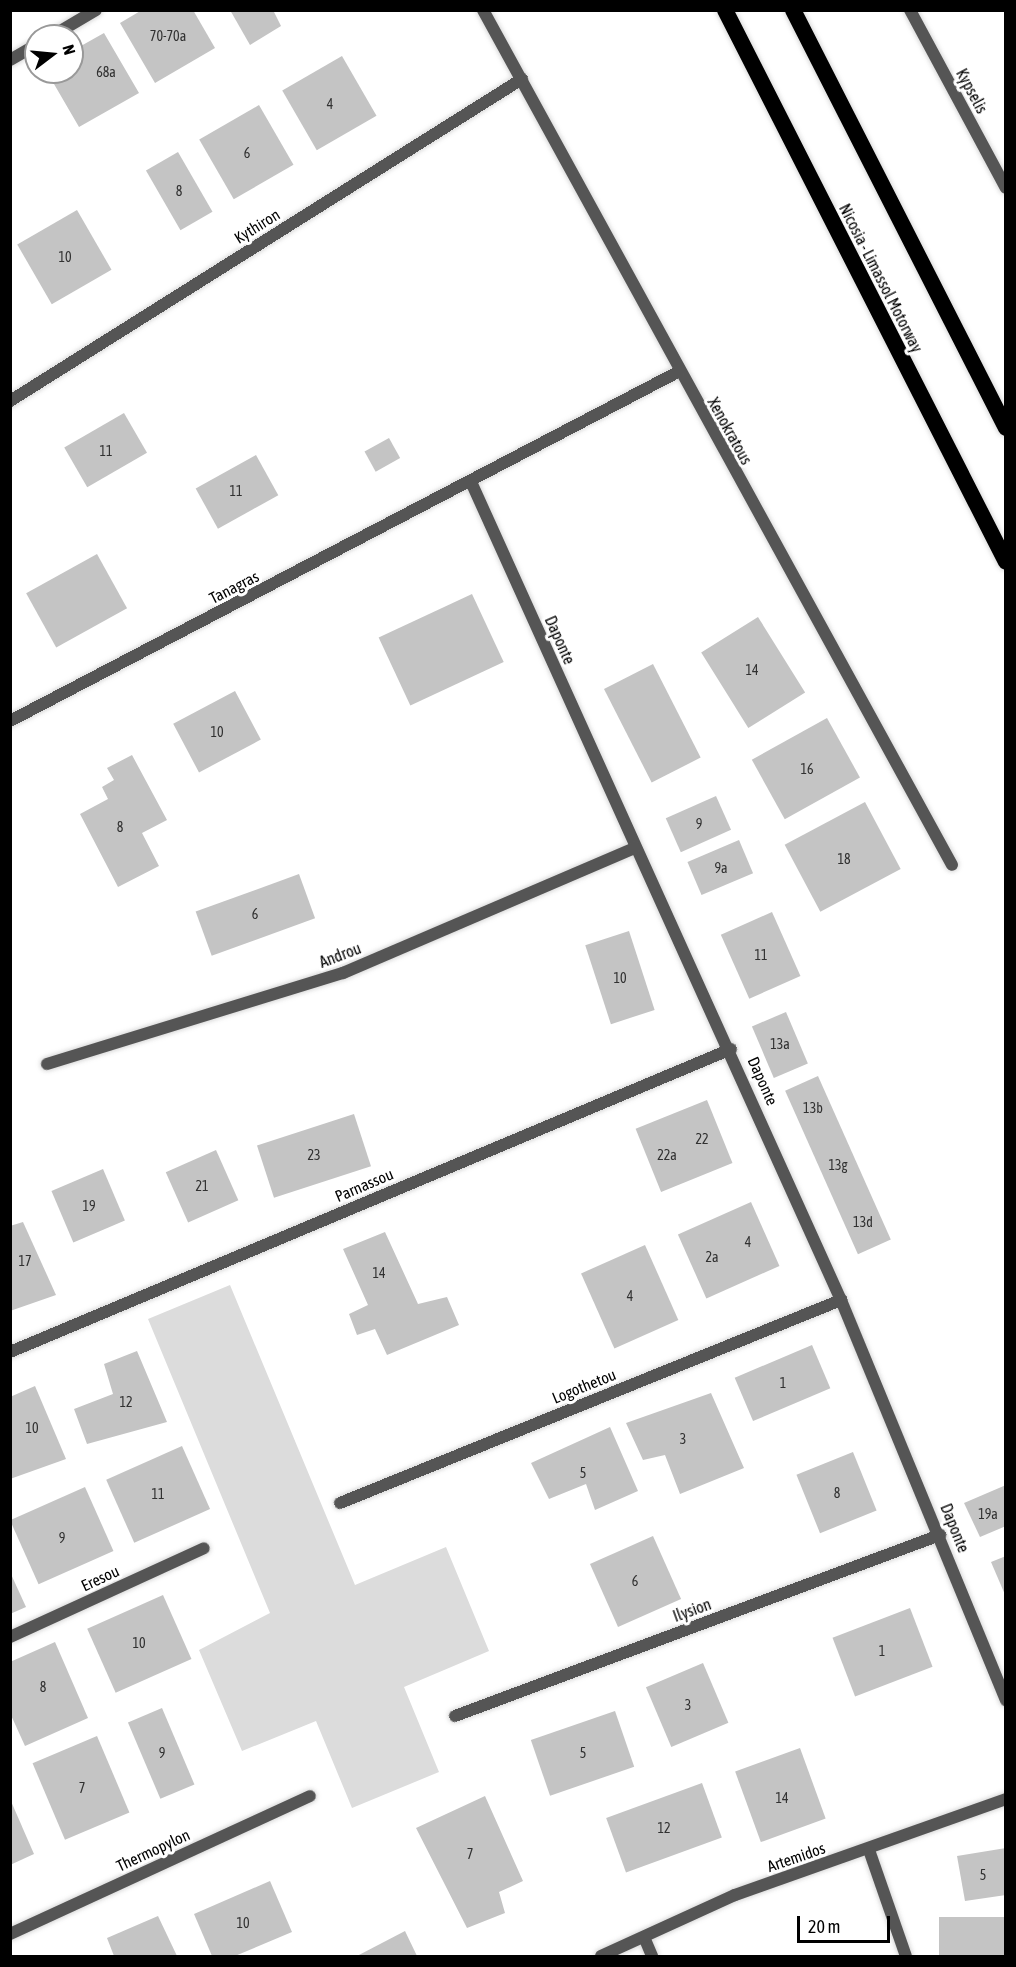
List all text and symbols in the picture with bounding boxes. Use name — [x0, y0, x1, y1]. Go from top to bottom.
north arrow — [24, 24, 84, 84]
house number: 70-70a — [150, 28, 186, 44]
text: N — [59, 43, 79, 57]
house number: 68a — [96, 64, 116, 80]
street label: Kypselis — [952, 65, 992, 117]
house number: 4 — [327, 96, 333, 112]
house number: 6 — [244, 145, 250, 161]
house number: 8 — [176, 183, 182, 199]
street label: Nicosia - Limassol Motorway — [835, 201, 927, 355]
street label: Kythiron — [231, 205, 283, 247]
house number: 10 — [58, 249, 72, 265]
street label: Xenokratous — [704, 394, 756, 468]
house number: 11 — [99, 443, 113, 459]
house number: 11 — [229, 483, 243, 499]
street label: Tanagras — [206, 566, 262, 608]
street label: Daponte — [541, 613, 579, 667]
house number: 14 — [745, 662, 759, 678]
house number: 10 — [210, 724, 224, 740]
house number: 16 — [800, 761, 814, 777]
house number: 9 — [696, 816, 702, 832]
house number: 8 — [117, 819, 123, 835]
house number: 18 — [837, 851, 851, 867]
house number: 9a — [714, 860, 728, 876]
house number: 6 — [252, 906, 258, 922]
street label: Androu — [316, 938, 364, 972]
house number: 11 — [754, 947, 768, 963]
house number: 10 — [613, 970, 627, 986]
house number: 13a — [770, 1036, 790, 1052]
street label: Daponte — [744, 1054, 782, 1108]
house number: 13b — [803, 1100, 823, 1116]
house number: 22 — [695, 1131, 709, 1147]
house number: 23 — [307, 1147, 321, 1163]
house number: 22a — [657, 1147, 677, 1163]
house number: 13g — [828, 1157, 848, 1173]
street label: Parnassou — [332, 1164, 396, 1206]
house number: 21 — [195, 1178, 209, 1194]
house number: 19 — [82, 1198, 96, 1214]
house number: 13d — [853, 1214, 873, 1230]
house number: 4 — [745, 1234, 751, 1250]
house number: 2a — [705, 1249, 719, 1265]
house number: 17 — [18, 1253, 32, 1269]
house number: 14 — [372, 1265, 386, 1281]
house number: 4 — [627, 1288, 633, 1304]
street label: Logothetou — [549, 1365, 619, 1407]
house number: 1 — [780, 1375, 786, 1391]
house number: 12 — [119, 1394, 133, 1410]
house number: 10 — [25, 1420, 39, 1436]
house number: 3 — [680, 1431, 686, 1447]
house number: 5 — [580, 1465, 586, 1481]
house number: 8 — [834, 1485, 840, 1501]
house number: 11 — [151, 1486, 165, 1502]
street label: Daponte — [937, 1501, 973, 1555]
house number: 19a — [978, 1506, 998, 1522]
house number: 9 — [59, 1530, 65, 1546]
street label: Eresou — [78, 1561, 122, 1595]
house number: 6 — [632, 1573, 638, 1589]
street label: Ilysion — [670, 1594, 714, 1626]
house number: 10 — [132, 1635, 146, 1651]
house number: 1 — [879, 1643, 885, 1659]
house number: 8 — [40, 1679, 46, 1695]
house number: 3 — [685, 1697, 691, 1713]
house number: 9 — [159, 1745, 165, 1761]
house number: 5 — [580, 1745, 586, 1761]
house number: 7 — [79, 1780, 85, 1796]
house number: 14 — [775, 1790, 789, 1806]
house number: 12 — [657, 1820, 671, 1836]
street label: Thermopylon — [113, 1825, 193, 1875]
street label: Artemidos — [764, 1838, 828, 1876]
house number: 7 — [467, 1846, 473, 1862]
house number: 5 — [980, 1867, 986, 1883]
scale bar — [800, 1904, 893, 1942]
house number: 10 — [236, 1915, 250, 1931]
text: 20 m — [808, 1916, 840, 1937]

